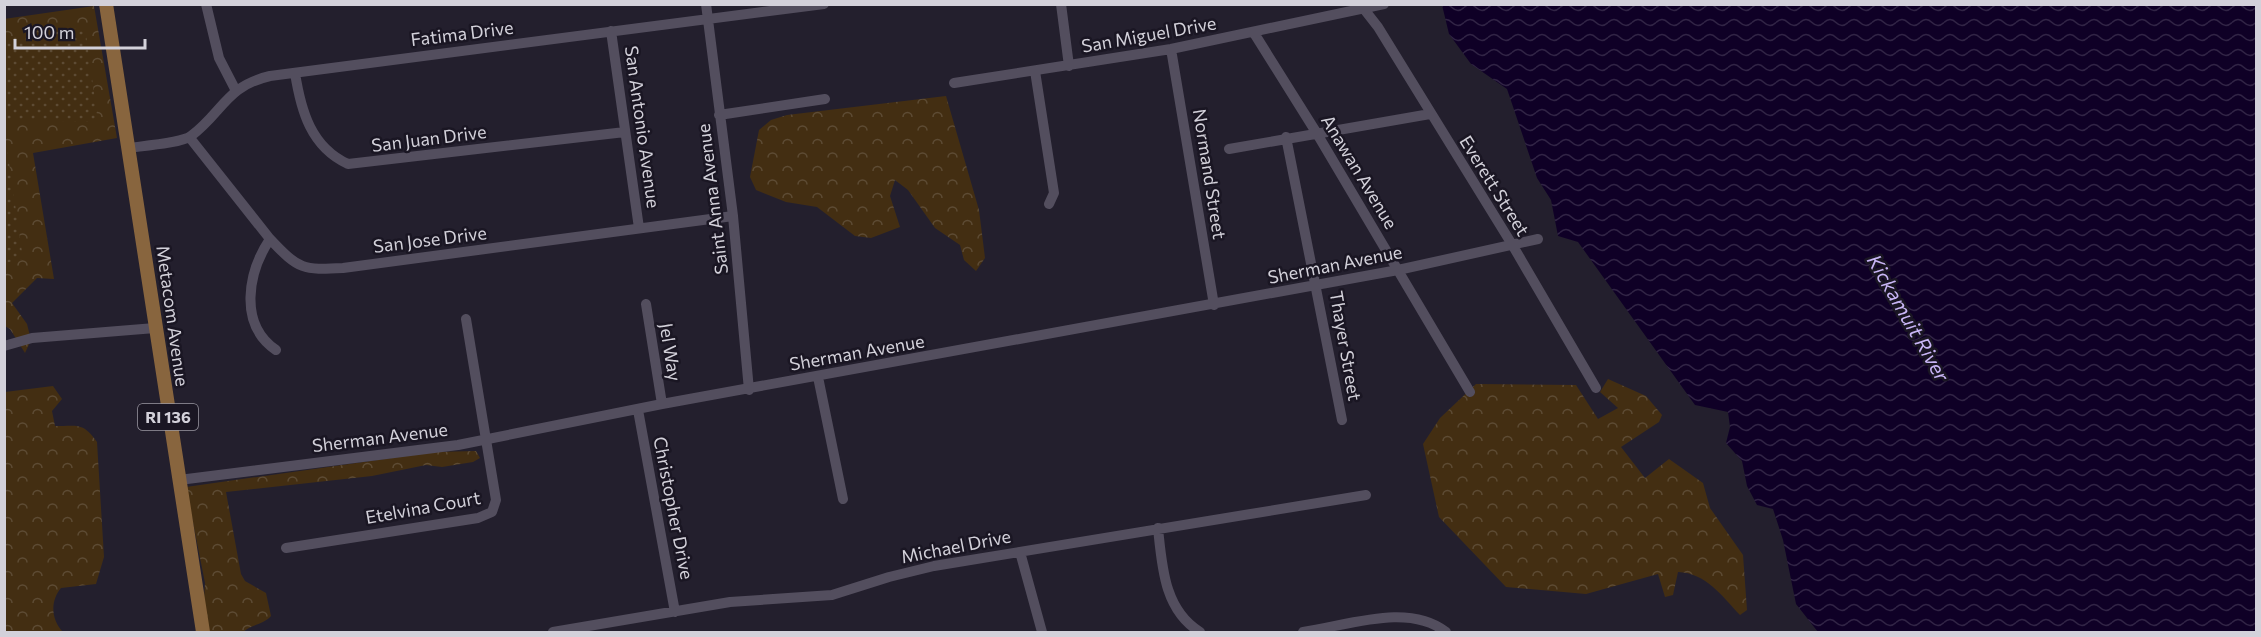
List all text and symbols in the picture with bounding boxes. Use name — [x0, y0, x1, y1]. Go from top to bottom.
street label: San Miguel Drive — [1080, 11, 1218, 57]
scale bar — [15, 12, 146, 50]
street label: Fatima Drive — [409, 16, 515, 50]
text: 100 m — [24, 21, 74, 43]
street label: San Antonio Avenue — [621, 44, 665, 209]
street label: Normand Street — [1189, 107, 1231, 241]
street label: Anawan Avenue — [1317, 110, 1403, 233]
street label: San Juan Drive — [370, 120, 488, 156]
street label: Saint Anna Avenue — [692, 123, 732, 276]
street label: Everett Street — [1455, 131, 1534, 240]
street label: San Jose Drive — [372, 221, 488, 257]
street label: Sherman Avenue — [1266, 240, 1404, 288]
street label: Metacom Avenue — [152, 244, 194, 388]
water label: Kickamuit River — [1863, 250, 1955, 386]
street label: Thayer Street — [1326, 289, 1366, 402]
street label: Jel Way — [656, 321, 686, 383]
street label: Sherman Avenue — [788, 329, 926, 375]
road number: RI 136 — [138, 404, 198, 430]
street label: Sherman Avenue — [311, 418, 449, 456]
street label: Christopher Drive — [649, 434, 699, 581]
street label: Etelvina Court — [364, 486, 482, 528]
street label: Michael Drive — [899, 525, 1013, 567]

